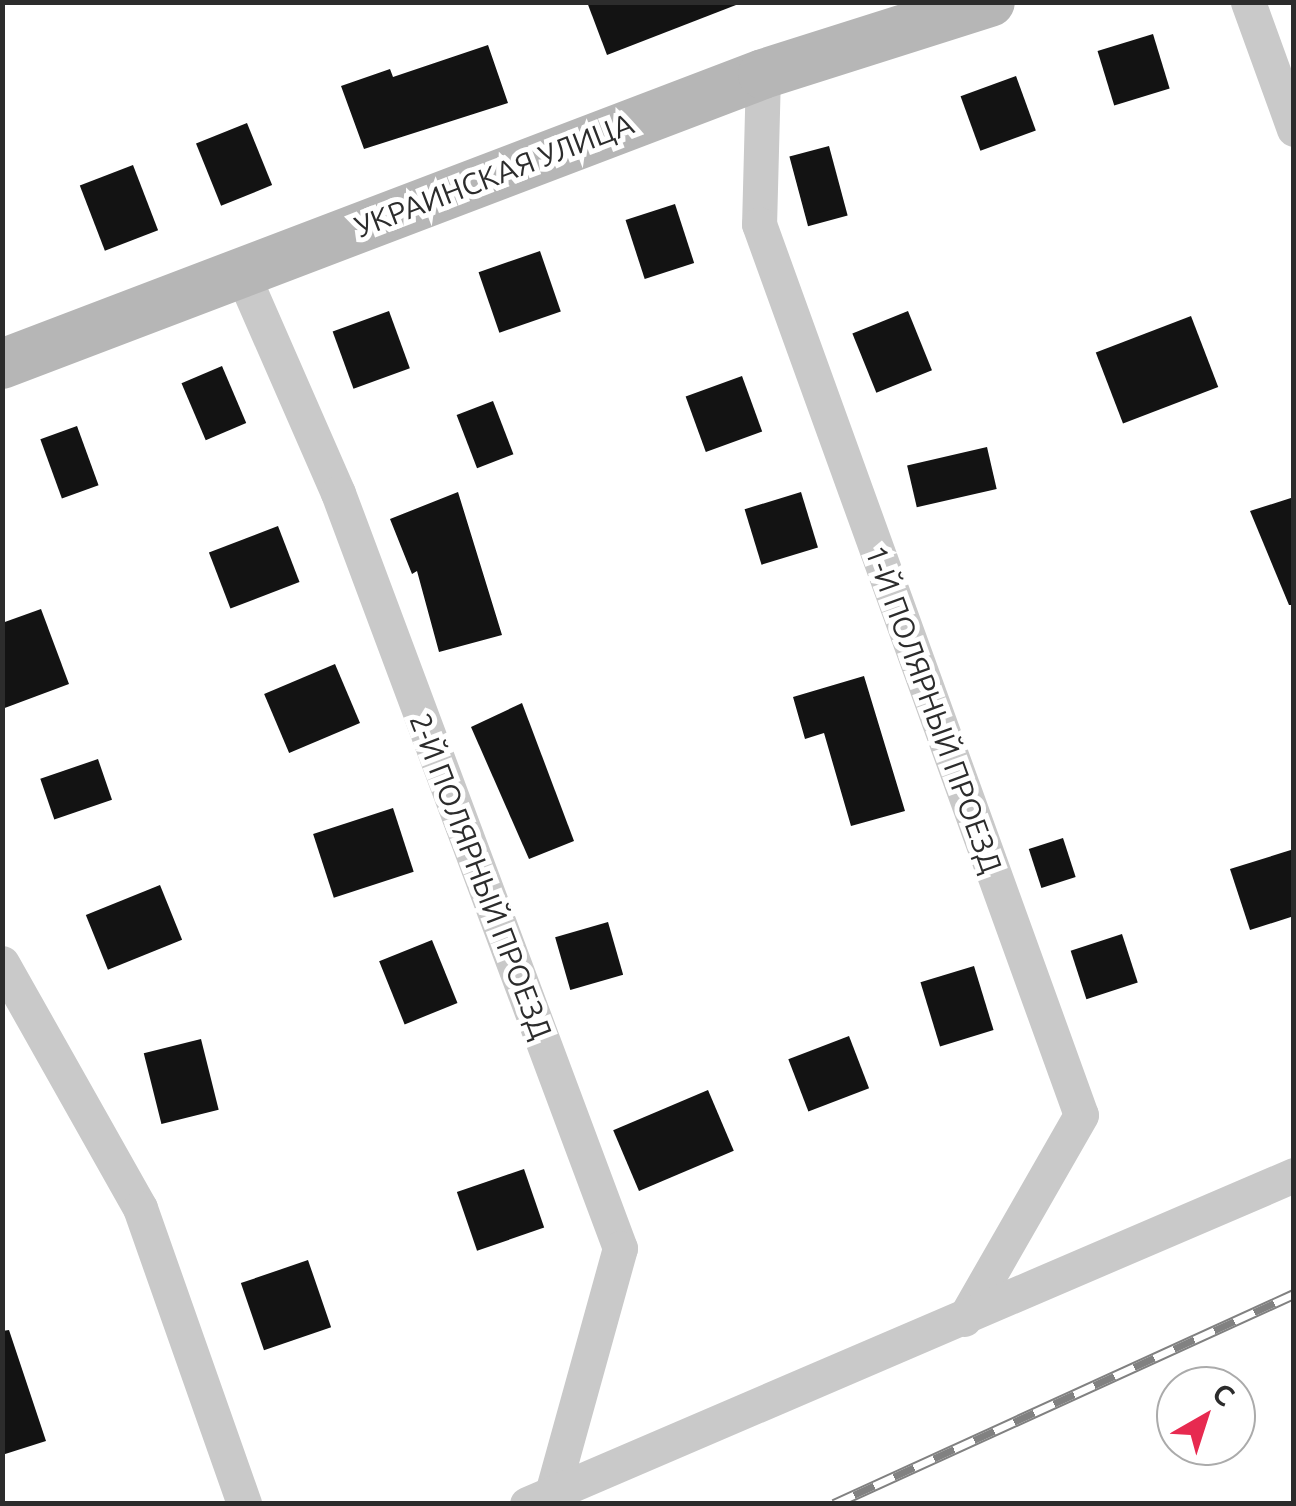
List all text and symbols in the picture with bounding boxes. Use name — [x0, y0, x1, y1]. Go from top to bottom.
street label: УКРАИНСКАЯ УЛИЦА — [350, 105, 638, 245]
street label: 1-Й ПОЛЯРНЫЙ ПРОЕЗД — [858, 540, 1010, 878]
street label: 2-Й ПОЛЯРНЫЙ ПРОЕЗД — [402, 708, 560, 1044]
north arrow — [1156, 1366, 1256, 1466]
text: С — [1207, 1376, 1241, 1412]

